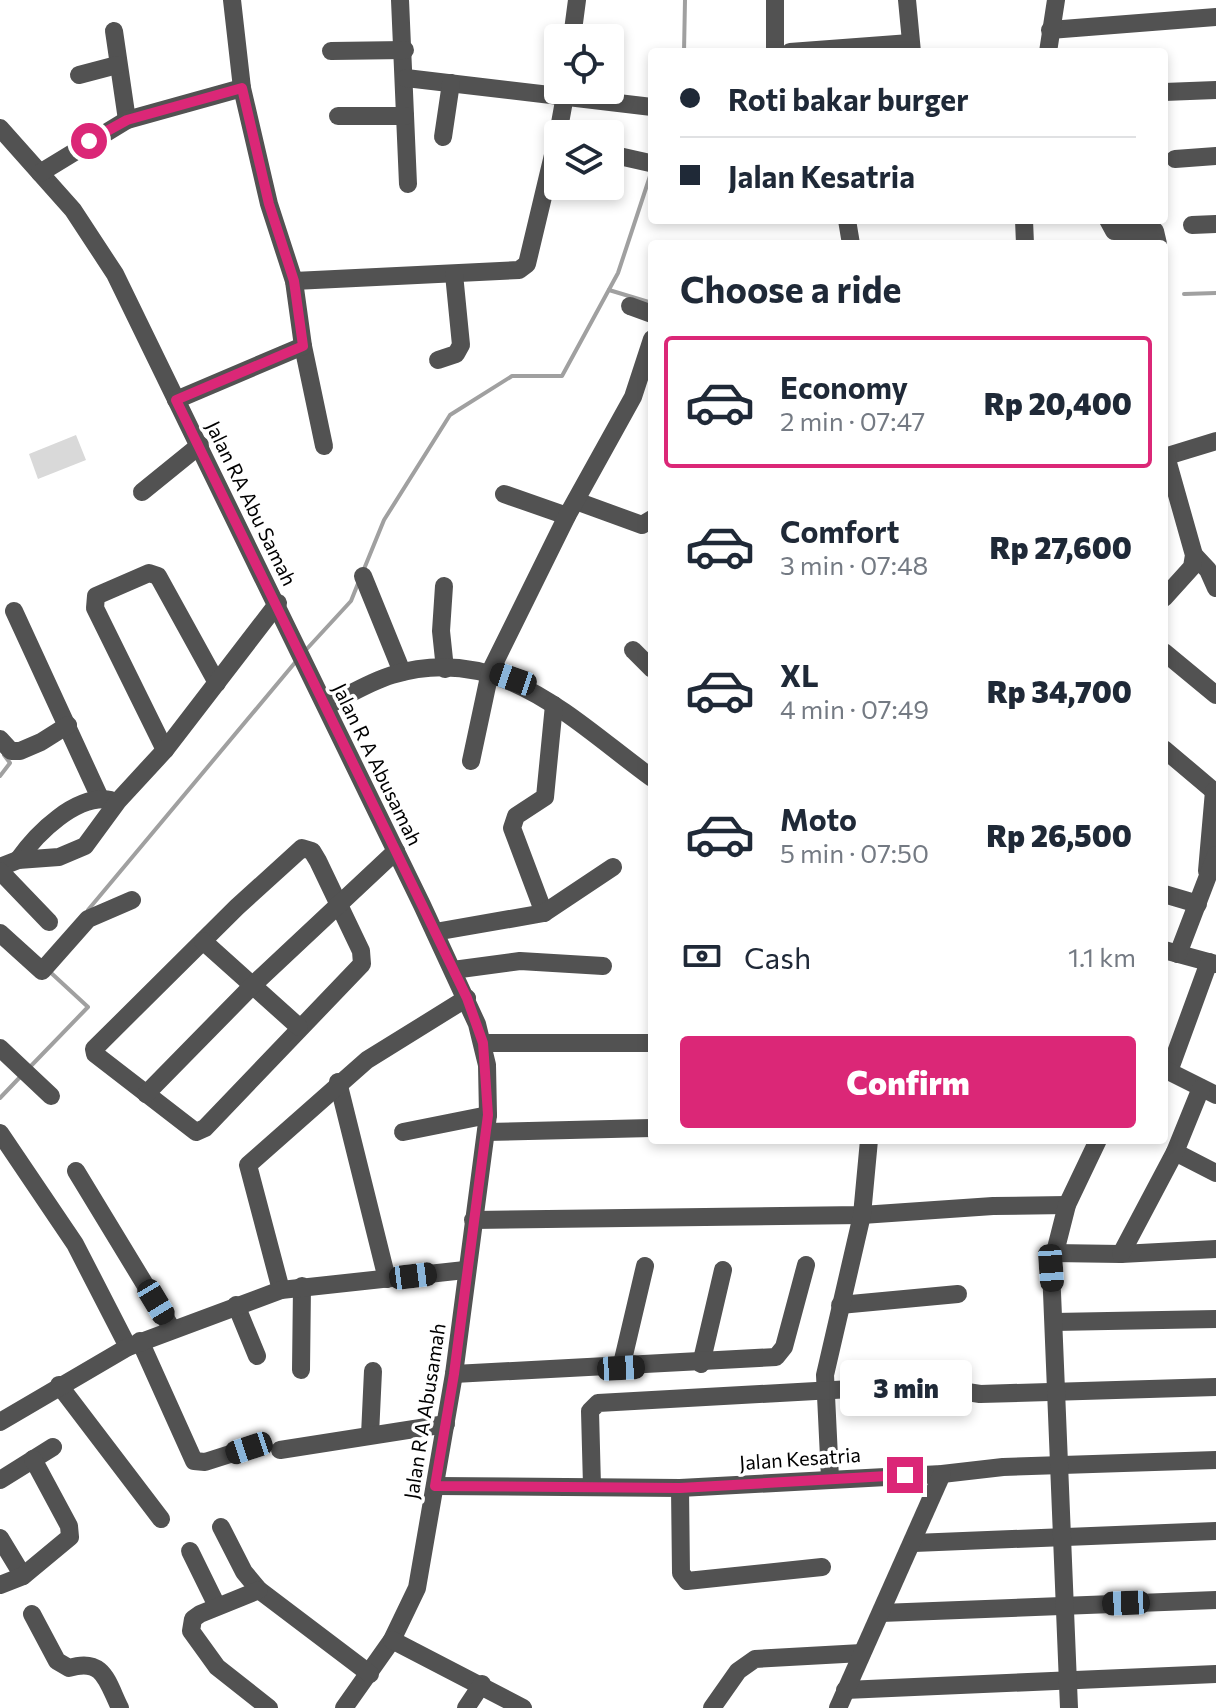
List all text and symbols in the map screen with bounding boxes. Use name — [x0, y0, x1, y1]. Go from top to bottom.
map controls — [544, 24, 624, 200]
button: locate — [544, 24, 624, 104]
text: Roti bakar burger — [728, 80, 969, 117]
button: layers — [544, 120, 624, 200]
route start — [71, 123, 107, 159]
text: Jalan Kesatria — [728, 157, 915, 194]
text: Choose a ride — [680, 266, 901, 310]
icon: car — [684, 366, 756, 438]
text: Economy — [780, 368, 908, 405]
text: Rp 20,400 — [984, 384, 1132, 421]
text: 2 min · 07:47 — [780, 405, 925, 436]
street label: Jalan RA Abu Samah — [202, 417, 302, 589]
icon: car — [684, 510, 756, 582]
text: Comfort — [780, 512, 899, 549]
text: Rp 27,600 — [990, 528, 1132, 565]
text: 3 min · 07:48 — [780, 549, 928, 580]
icon: car — [684, 654, 756, 726]
text: XL — [780, 656, 819, 693]
car — [486, 660, 540, 698]
text: Rp 34,700 — [987, 672, 1132, 709]
street label: Jalan R A Abusamah — [328, 679, 428, 849]
text: 4 min · 07:49 — [780, 693, 929, 724]
icon: car — [684, 798, 756, 870]
text: Moto — [780, 800, 857, 837]
text: Rp 26,500 — [986, 816, 1132, 853]
text: 5 min · 07:50 — [780, 837, 929, 868]
icon: cash — [680, 934, 724, 978]
text: Cash — [744, 938, 811, 975]
text: 1.1 km — [1068, 941, 1136, 972]
button: Confirm — [680, 1036, 1136, 1128]
car — [1037, 1243, 1065, 1293]
car — [388, 1261, 438, 1291]
car — [133, 1275, 179, 1329]
street label: Jalan R A Abusamah — [398, 1321, 450, 1501]
car — [596, 1355, 646, 1381]
callout: 3 min — [839, 1359, 971, 1415]
text: 3 min — [873, 1372, 939, 1403]
car — [222, 1429, 276, 1467]
street label: Jalan Kesatria — [738, 1442, 862, 1474]
route end — [887, 1457, 923, 1493]
car — [1102, 1590, 1150, 1616]

